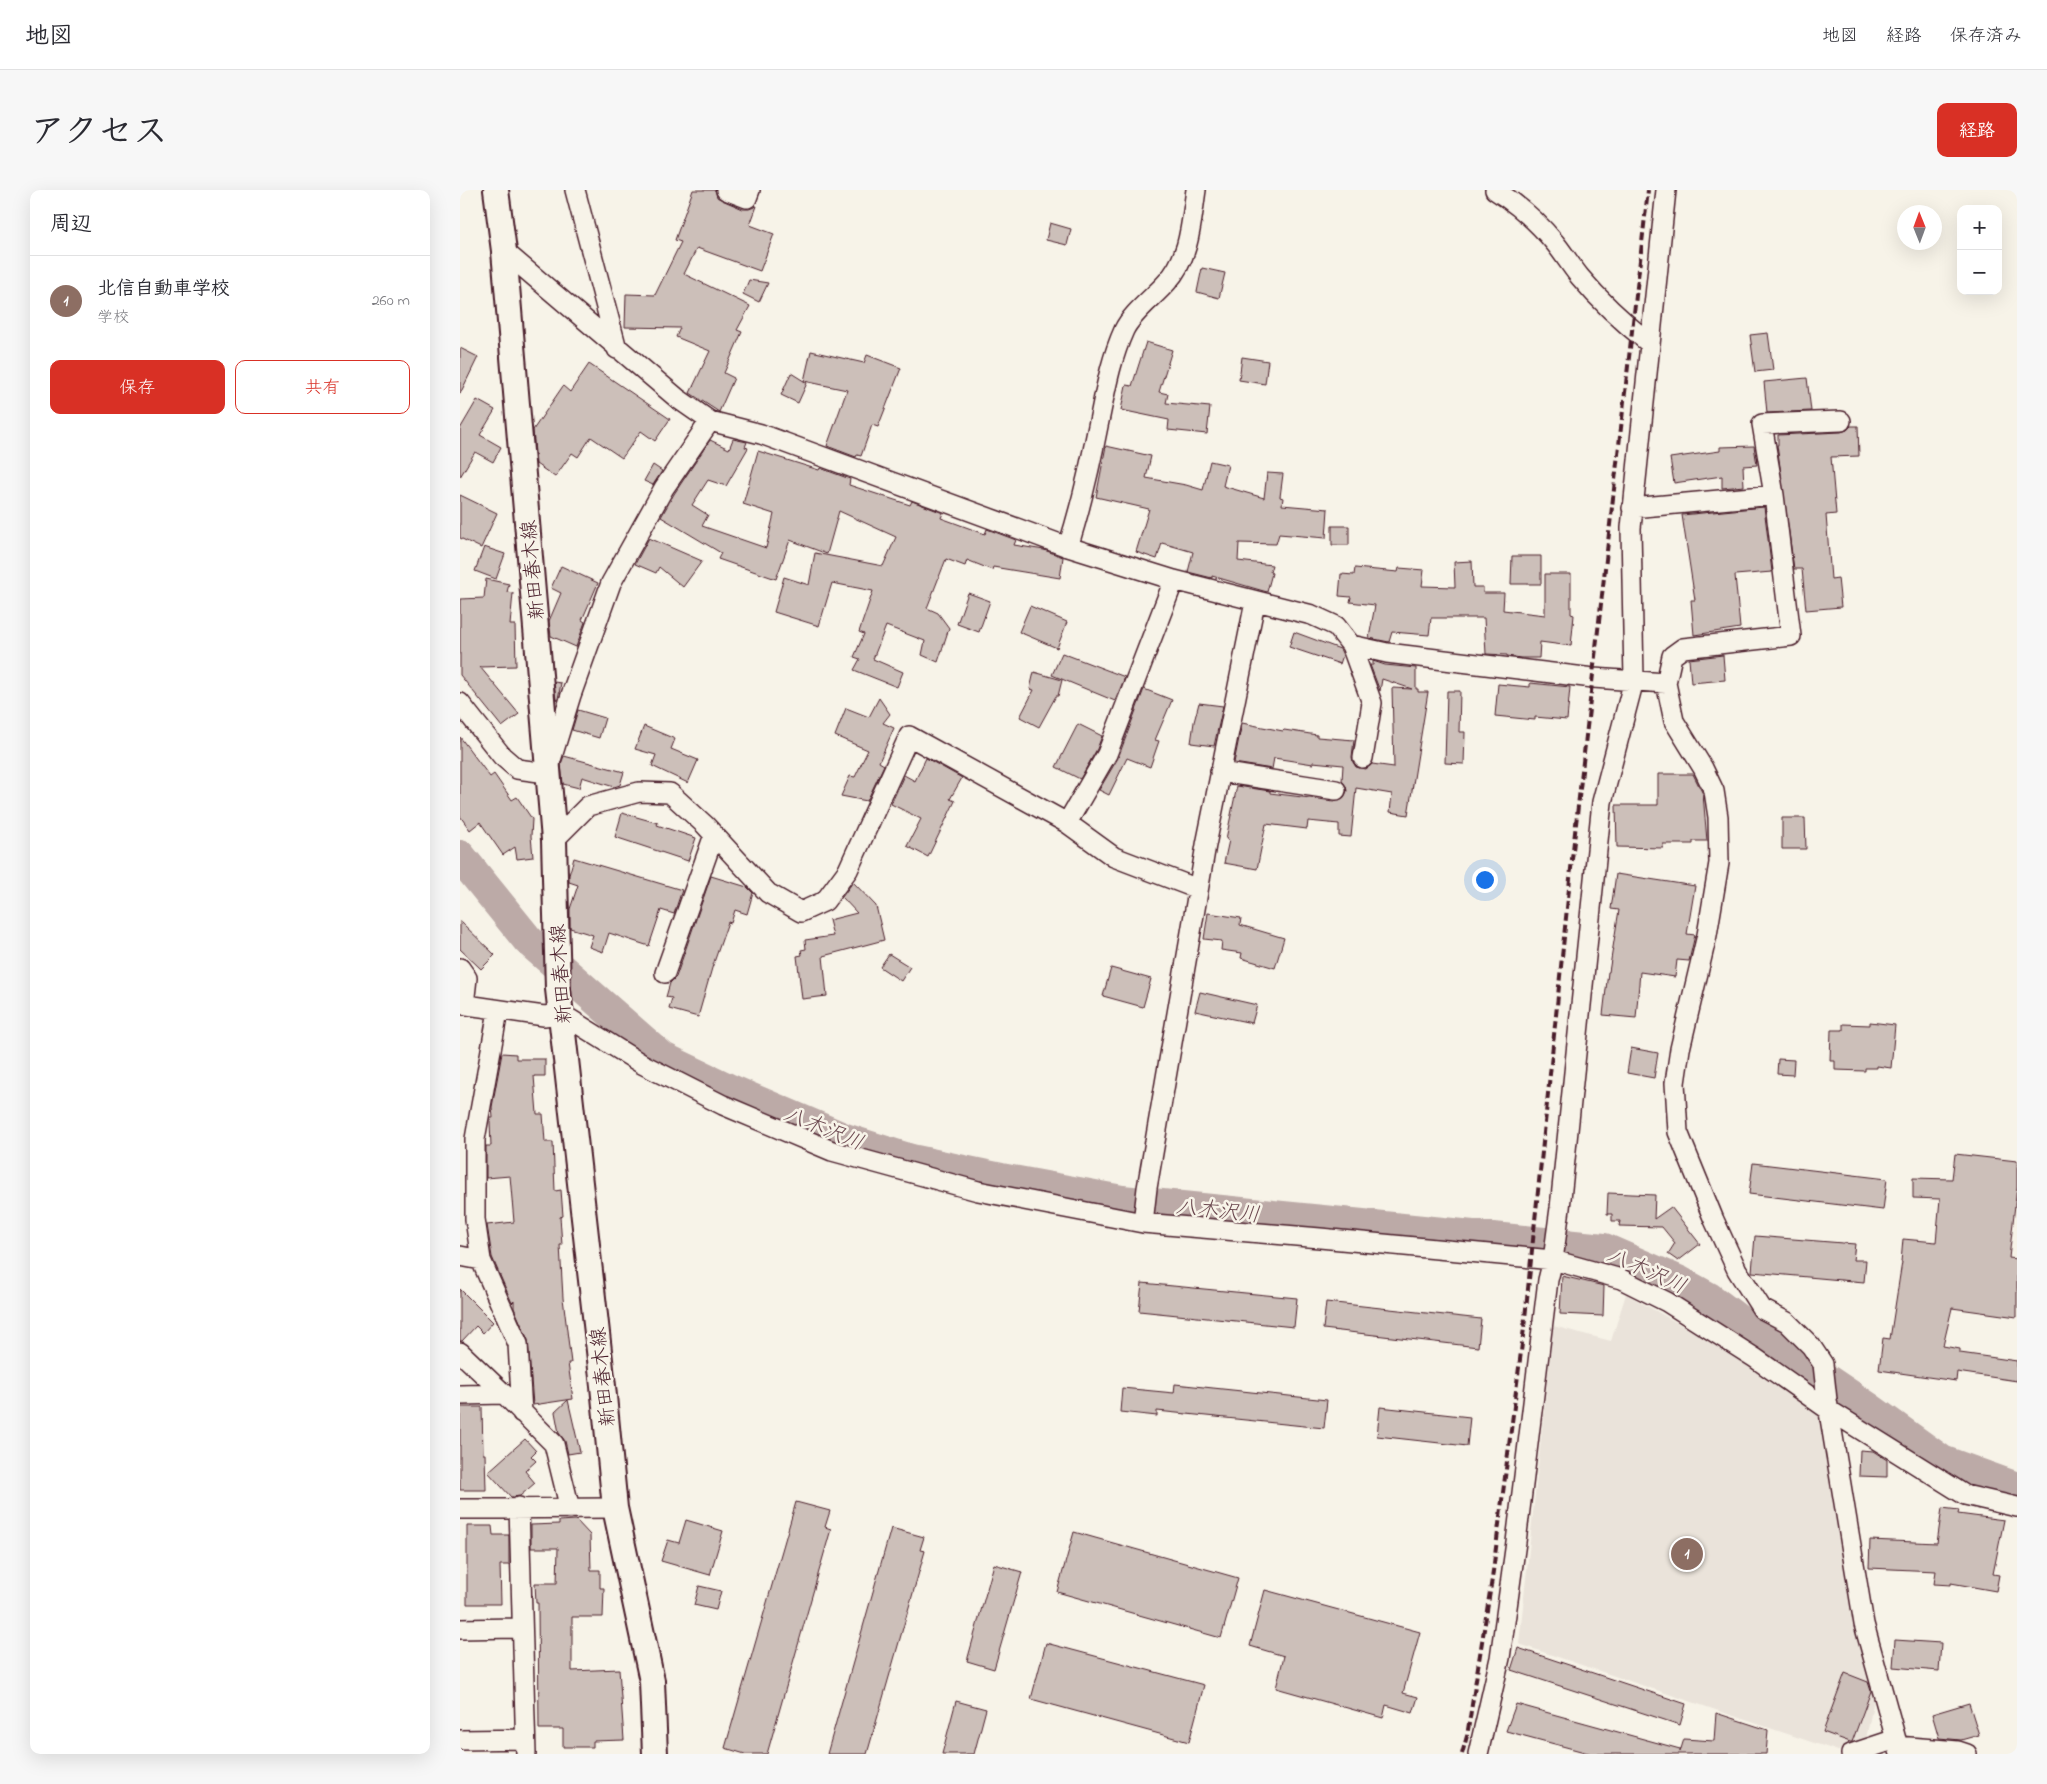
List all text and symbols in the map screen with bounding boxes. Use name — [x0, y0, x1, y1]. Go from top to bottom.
text: 地図 — [25, 20, 73, 55]
text: 地図 — [1822, 24, 1858, 50]
text: 経路 — [1886, 24, 1922, 50]
text: 保存済み — [1950, 24, 2022, 50]
button: 経路 — [1937, 103, 2017, 157]
text: アクセス — [30, 108, 168, 159]
north arrow — [1897, 205, 1942, 250]
map controls — [1957, 205, 2002, 295]
button: + — [1957, 205, 2002, 250]
text: 周辺 — [50, 210, 92, 240]
button: − — [1957, 250, 2002, 295]
text: 北信自動車学校 — [97, 276, 230, 303]
text: 1 — [63, 289, 69, 313]
text: 260 m — [372, 289, 410, 313]
text: 学校 — [97, 306, 129, 330]
button: 保存 — [50, 360, 225, 414]
button: 共有 — [235, 360, 410, 414]
street label: 新田春木線 — [516, 519, 553, 621]
your location — [1472, 867, 1498, 893]
street label: 新田春木線 — [545, 923, 580, 1025]
water label: 八木沢川 — [779, 1100, 868, 1159]
water label: 八木沢川 — [1174, 1193, 1261, 1231]
water label: 八木沢川 — [1602, 1241, 1691, 1303]
street label: 新田春木線 — [585, 1325, 624, 1428]
pin: 1 — [1671, 1535, 1703, 1573]

